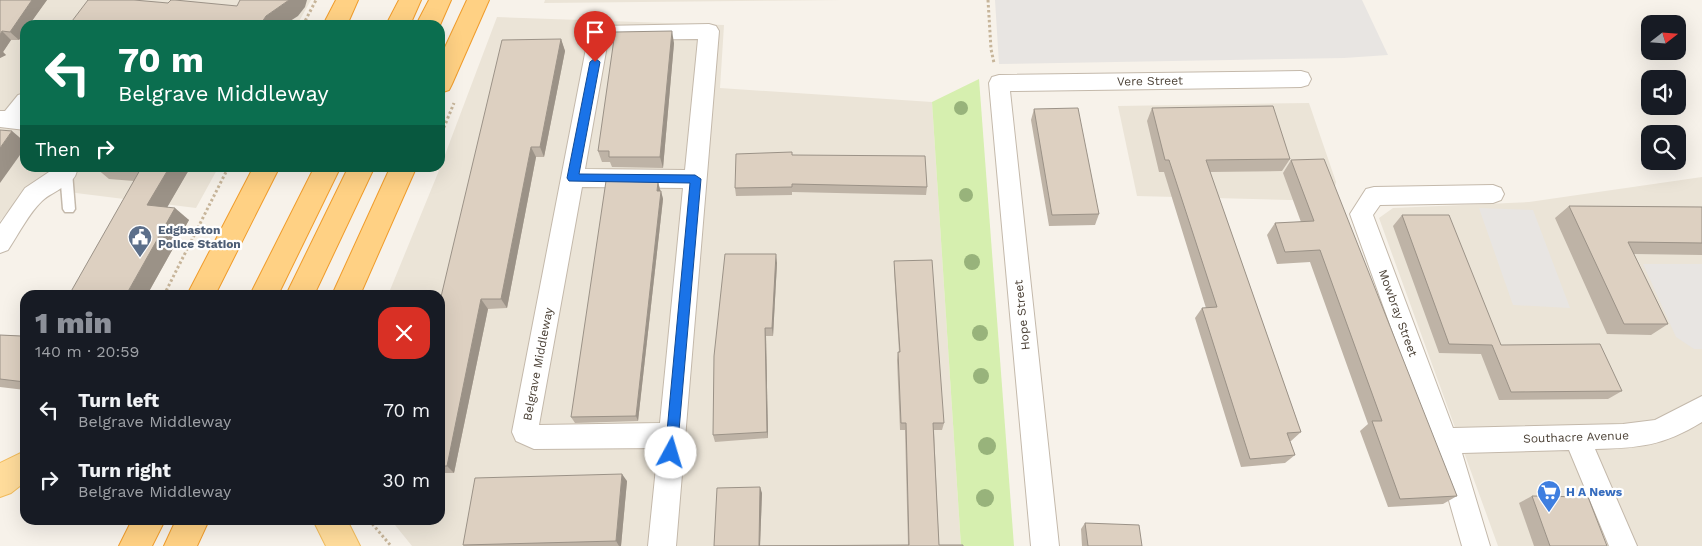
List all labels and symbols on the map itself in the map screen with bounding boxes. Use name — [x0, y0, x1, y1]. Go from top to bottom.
pin — [574, 11, 616, 62]
north arrow — [1641, 15, 1686, 60]
street label: Vere Street — [1117, 73, 1183, 89]
place label: Edgbaston Police Station — [158, 223, 241, 251]
public building icon: Edgbaston Police Station — [127, 224, 153, 258]
street label: Mowbray Street — [1376, 267, 1420, 359]
street label: Hope Street — [1011, 279, 1033, 351]
street label: Belgrave Middleway — [520, 305, 556, 422]
position arrow — [644, 426, 696, 478]
street label: Southacre Avenue — [1523, 428, 1629, 446]
supermarket icon: H A News — [1536, 479, 1562, 513]
place label: H A News — [1566, 485, 1623, 499]

